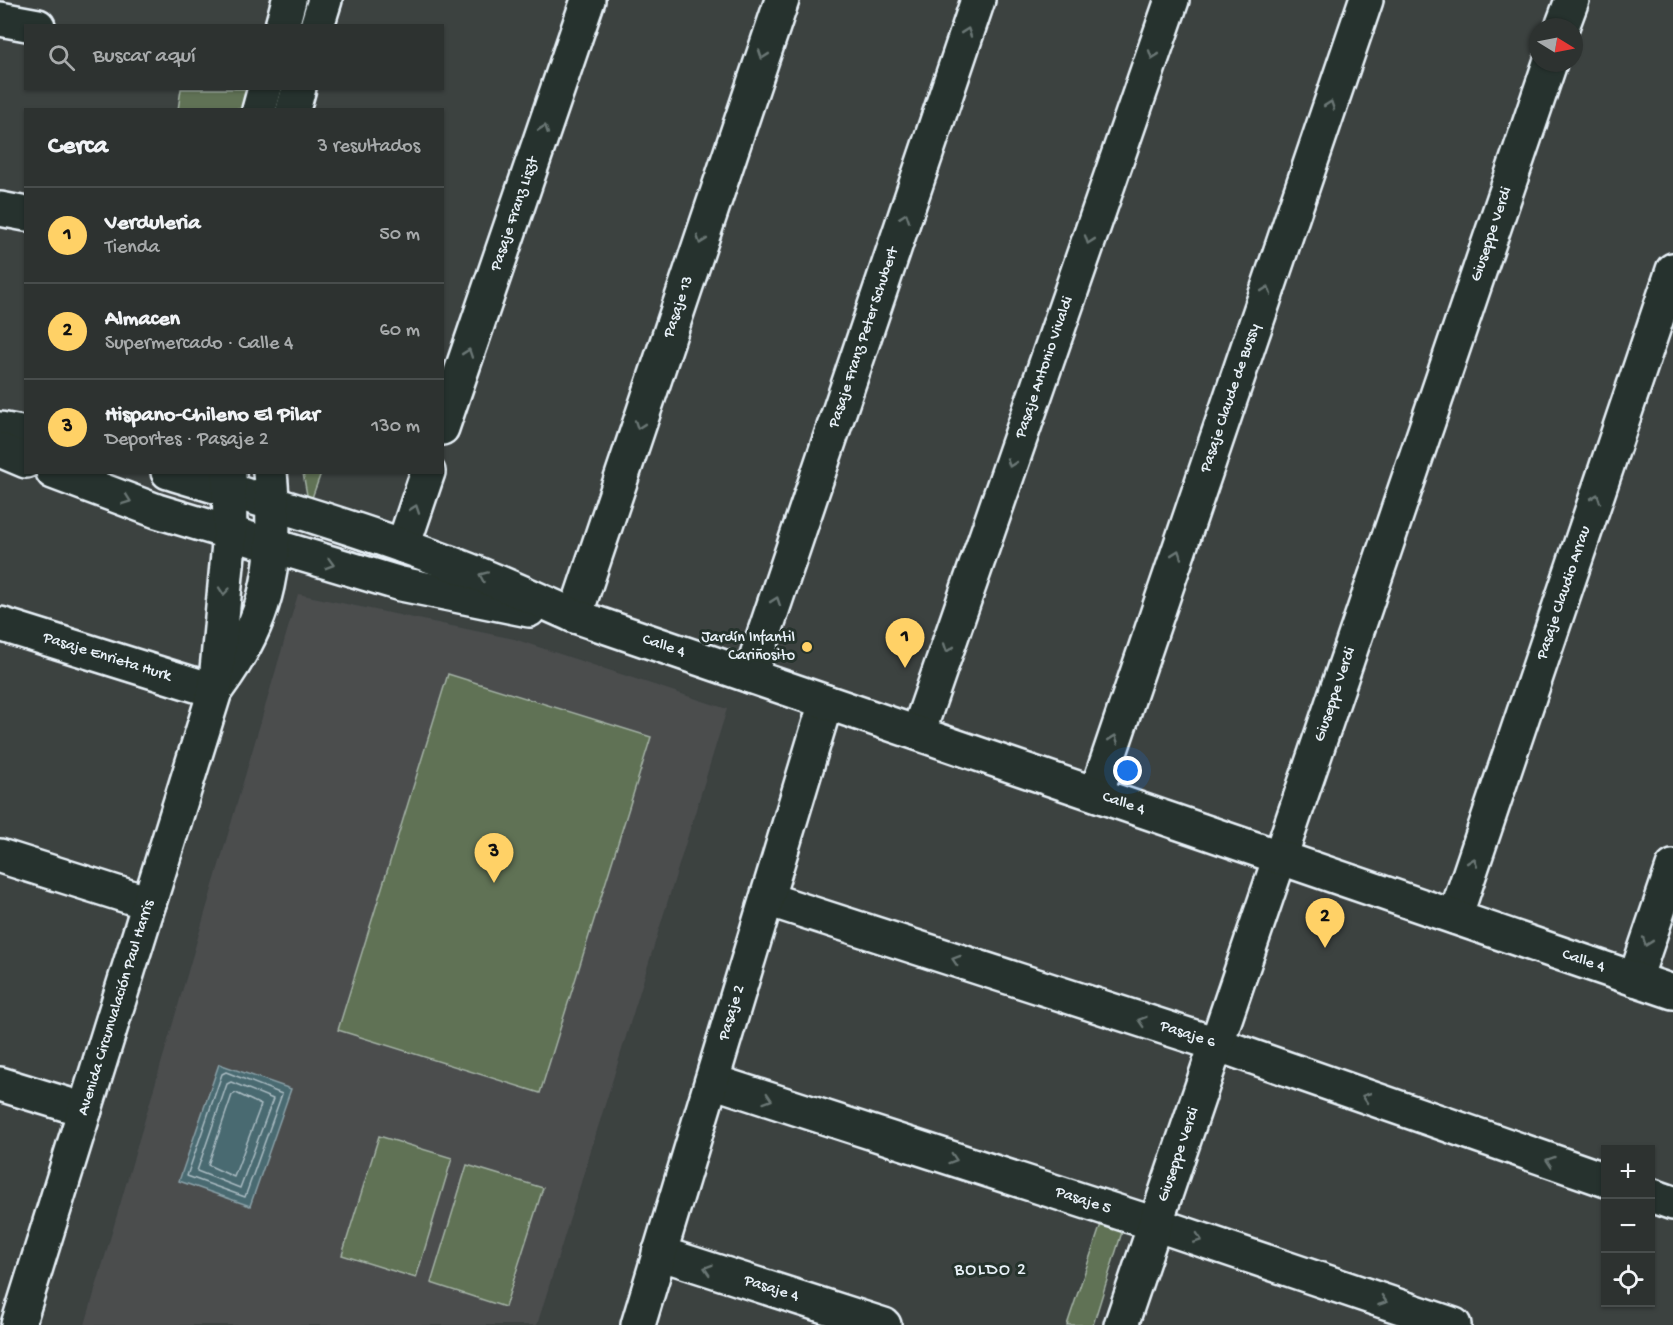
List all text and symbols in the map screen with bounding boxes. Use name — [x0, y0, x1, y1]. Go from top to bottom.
north arrow — [1529, 18, 1583, 72]
search box — [24, 24, 444, 90]
one-way arrow — [960, 27, 973, 38]
icon: search — [45, 41, 78, 74]
text: Buscar aquí — [93, 44, 196, 70]
one-way arrow — [758, 49, 771, 60]
one-way arrow — [1147, 49, 1160, 60]
one-way arrow — [1323, 100, 1335, 111]
one-way arrow — [537, 124, 549, 135]
text: Cerca — [48, 132, 108, 163]
text: 3 resultados — [318, 136, 420, 159]
street label: Pasaje Franz Liszt — [486, 153, 544, 275]
street label: Giuseppe Verdi — [1467, 184, 1517, 284]
text: Verduleria — [105, 211, 201, 237]
one-way arrow — [898, 212, 910, 223]
text: 1 — [63, 224, 72, 247]
text: 50 m — [379, 224, 420, 247]
one-way arrow — [696, 234, 709, 245]
one-way arrow — [1084, 234, 1096, 244]
text: Tienda — [105, 237, 160, 260]
street label: Pasaje Franz Peter Schubert — [824, 243, 904, 432]
street label: Pasaje 13 — [659, 274, 698, 341]
one-way arrow — [1260, 285, 1272, 296]
street label: Pasaje Antonio Vivaldi — [1011, 294, 1078, 442]
text: Almacen — [105, 307, 180, 333]
text: 2 — [63, 320, 72, 343]
text: 60 m — [380, 320, 420, 343]
street label: Pasaje Claude de Bussy — [1196, 321, 1265, 476]
text: Supermercado · Calle 4 — [105, 333, 294, 356]
one-way arrow — [461, 348, 473, 359]
text: Hispano-Chileno El Pilar — [105, 403, 320, 429]
text: 3 — [62, 416, 73, 439]
text: 130 m — [371, 416, 420, 439]
one-way arrow — [634, 419, 647, 430]
text: Deportes · Pasaje 2 — [105, 429, 269, 452]
one-way arrow — [1006, 458, 1019, 468]
one-way arrow — [121, 493, 132, 506]
one-way arrow — [1589, 493, 1601, 504]
one-way arrow — [408, 504, 421, 515]
street label: Pasaje Claudio Arrau — [1533, 523, 1596, 663]
one-way arrow — [1170, 549, 1183, 560]
one-way arrow — [324, 557, 335, 569]
one-way arrow — [478, 572, 489, 584]
one-way arrow — [218, 586, 231, 595]
one-way arrow — [768, 596, 781, 607]
pin: 1 — [886, 618, 924, 668]
street label: Pasaje Enrieta Hurk — [40, 628, 175, 687]
place label: Jardín Infantil Cariñosito — [701, 629, 795, 666]
street label: Calle 4 — [640, 630, 688, 663]
marker: Jardín Infantil Cariñosito — [800, 640, 814, 654]
one-way arrow — [942, 642, 955, 653]
street label: Giuseppe Verdi — [1310, 645, 1360, 744]
one-way arrow — [1107, 734, 1120, 745]
your location — [1113, 756, 1142, 785]
street label: Calle 4 — [1100, 788, 1148, 820]
pin: 3 — [474, 834, 514, 883]
one-way arrow — [1466, 857, 1479, 868]
street label: Avenida Circunvalación Paul Harris — [74, 897, 159, 1118]
pin: 2 — [1306, 898, 1344, 948]
one-way arrow — [1642, 936, 1655, 947]
street label: Calle 4 — [1559, 945, 1608, 978]
one-way arrow — [951, 955, 962, 968]
street label: Pasaje 2 — [715, 983, 750, 1044]
one-way arrow — [1137, 1015, 1148, 1028]
street label: Pasaje 6 — [1156, 1017, 1219, 1053]
one-way arrow — [1361, 1091, 1372, 1104]
one-way arrow — [762, 1092, 773, 1104]
street label: Giuseppe Verdi — [1154, 1105, 1204, 1204]
map controls — [1601, 1145, 1655, 1307]
button: + — [1601, 1145, 1655, 1199]
one-way arrow — [947, 1152, 958, 1164]
one-way arrow — [1545, 1155, 1556, 1168]
street label: Pasaje 5 — [1052, 1183, 1113, 1219]
button: − — [1601, 1199, 1655, 1253]
one-way arrow — [1193, 1231, 1203, 1244]
button: locate — [1601, 1253, 1655, 1307]
district label: BOLDO 2 — [954, 1260, 1027, 1281]
one-way arrow — [703, 1263, 714, 1276]
street label: Pasaje 4 — [740, 1271, 802, 1307]
one-way arrow — [1377, 1294, 1388, 1306]

